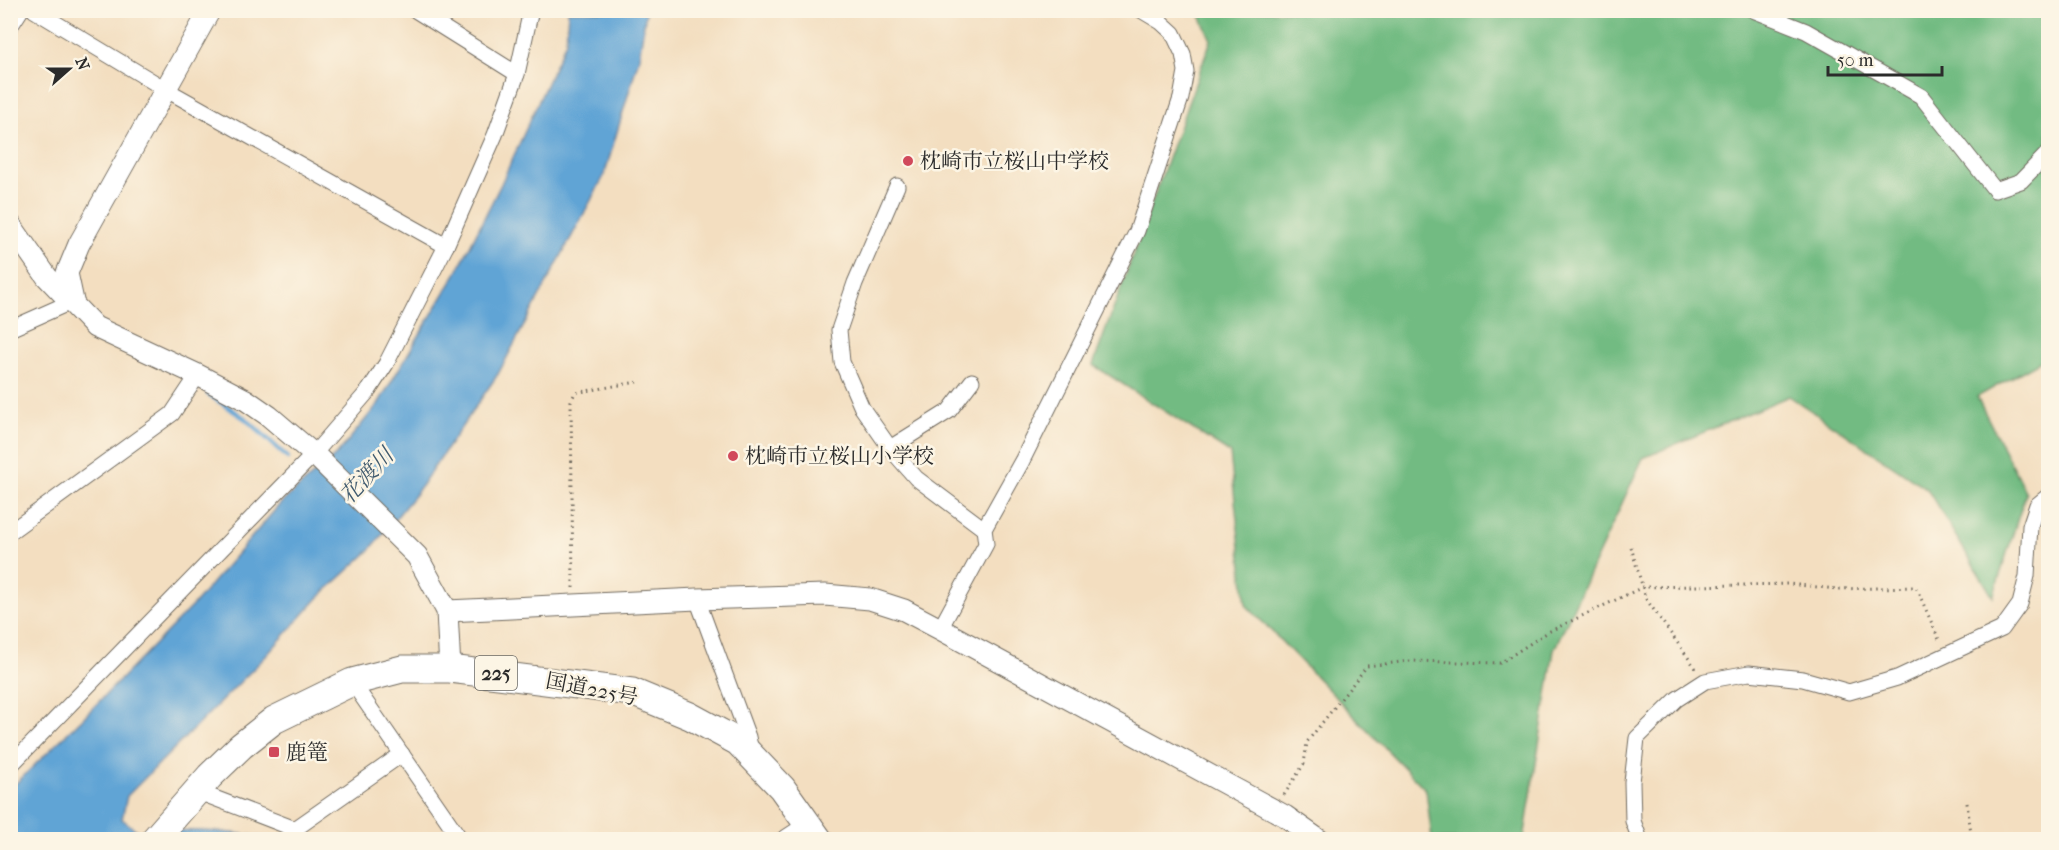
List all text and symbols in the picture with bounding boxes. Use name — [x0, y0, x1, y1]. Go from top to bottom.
north arrow — [39, 39, 99, 99]
scale bar — [1828, 39, 1942, 77]
text: 50 m — [1837, 50, 1874, 71]
text: N — [71, 55, 94, 74]
place label: 枕崎市立桜山中学校 — [920, 149, 1109, 173]
marker: 枕崎市立桜山中学校 — [901, 154, 915, 168]
water label: 花渡川 — [335, 442, 400, 509]
place label: 枕崎市立桜山小学校 — [745, 444, 934, 468]
marker: 枕崎市立桜山小学校 — [726, 449, 740, 463]
road number: 225 — [475, 656, 517, 690]
street label: 国道225号 — [544, 668, 640, 710]
place label: 鹿篭 — [286, 740, 328, 764]
marker: 鹿篭 — [267, 745, 281, 759]

